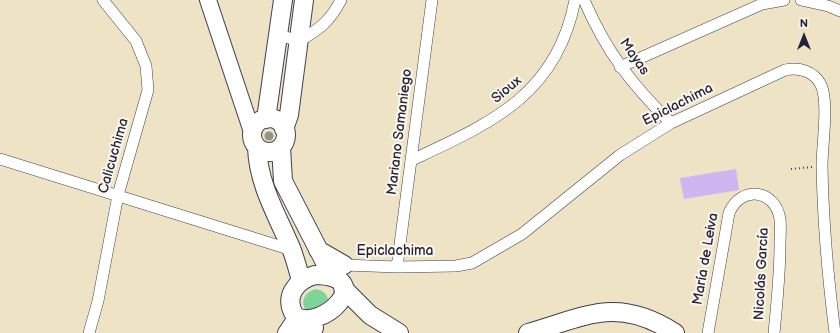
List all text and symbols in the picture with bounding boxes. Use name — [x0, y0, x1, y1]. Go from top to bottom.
north arrow — [784, 16, 824, 56]
text: N — [800, 17, 808, 30]
street label: Mayas — [615, 35, 653, 79]
street label: Mariano Samaniego — [384, 68, 416, 196]
street label: Sioux — [489, 73, 525, 107]
street label: Epiclachima — [640, 80, 716, 130]
street label: Calicuchima — [95, 116, 133, 196]
street label: María de Leiva — [690, 212, 722, 306]
street label: Nicolás García — [751, 227, 773, 321]
street label: Epiclachima — [357, 243, 433, 259]

